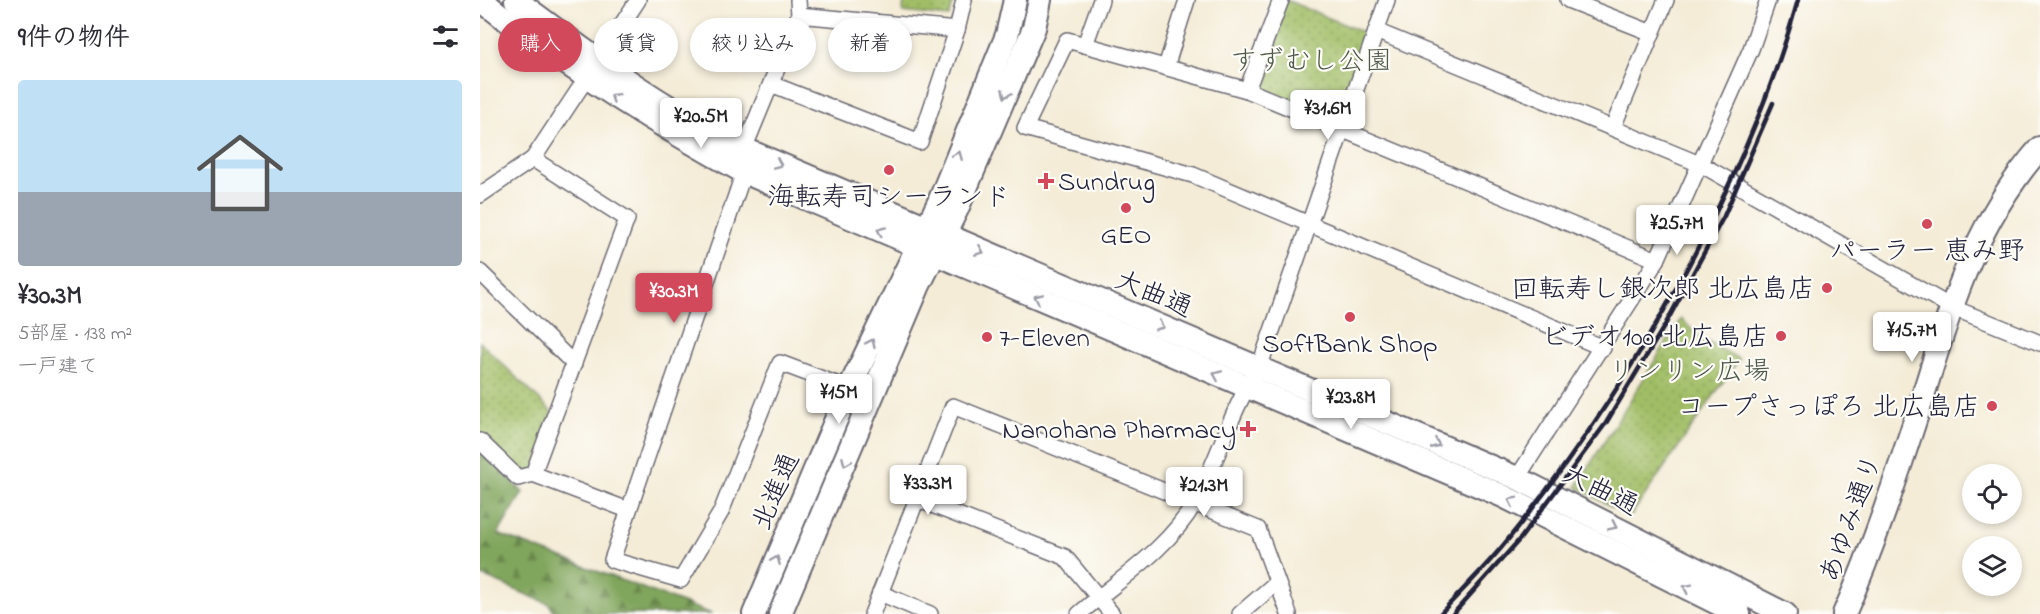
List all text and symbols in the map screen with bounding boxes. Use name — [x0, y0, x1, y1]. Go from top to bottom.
chip: 購入 — [498, 18, 582, 72]
chip: 賃貸 — [594, 18, 678, 72]
chip: 絞り込み — [690, 18, 816, 72]
chip: 新着 — [828, 18, 912, 72]
text: 9件の物件 — [18, 20, 130, 58]
icon: filters — [429, 20, 462, 53]
park label: すずむし公園 — [1230, 43, 1392, 82]
one-way arrow — [1001, 88, 1013, 99]
pin: ¥31.6M — [1279, 90, 1377, 141]
one-way arrow — [610, 93, 621, 104]
text: ¥31.6M — [1304, 95, 1352, 124]
pin: ¥20.5M — [652, 98, 750, 149]
text: ¥20.5M — [674, 103, 728, 132]
icon: home — [186, 119, 294, 227]
one-way arrow — [951, 150, 963, 161]
one-way arrow — [772, 157, 783, 169]
marker: 海転寿司シーランド — [882, 163, 896, 177]
place label: Sundrug — [1058, 164, 1155, 203]
marker: Sundrug — [1039, 174, 1053, 188]
place label: 海転寿司シーランド — [768, 179, 1011, 218]
marker: GEO — [1119, 201, 1133, 215]
pin: ¥25.7M — [1628, 205, 1726, 256]
text: ¥25.7M — [1650, 210, 1704, 239]
place label: GEO — [1100, 217, 1152, 256]
marker: パーラー 恵み野 — [1920, 217, 1934, 231]
one-way arrow — [877, 227, 888, 239]
place label: パーラー 恵み野 — [1829, 233, 2025, 272]
one-way arrow — [974, 244, 985, 256]
street label: 大曲通 — [1108, 262, 1198, 329]
place label: 回転寿し銀次郎 北広島店 — [1511, 271, 1815, 310]
pin: ¥30.3M — [625, 273, 723, 324]
text: ¥30.3M — [18, 278, 82, 316]
text: ¥30.3M — [649, 278, 699, 307]
marker: 回転寿し銀次郎 北広島店 — [1820, 281, 1834, 295]
one-way arrow — [1033, 293, 1044, 305]
marker: SoftBank Shop — [1343, 310, 1357, 324]
pin: ¥15.7M — [1863, 312, 1961, 363]
text: ¥15.7M — [1887, 317, 1937, 346]
one-way arrow — [1154, 319, 1165, 331]
place label: ビデオ100 北広島店 — [1541, 319, 1769, 358]
text: 5部屋 · 138 m² — [18, 320, 132, 349]
place label: 7-Eleven — [999, 320, 1090, 359]
place label: SoftBank Shop — [1262, 326, 1438, 365]
marker: ビデオ100 北広島店 — [1774, 329, 1788, 343]
marker: 7-Eleven — [980, 330, 994, 344]
one-way arrow — [863, 338, 875, 349]
text: 一戸建て — [18, 353, 98, 382]
park label: リンリン広場 — [1608, 353, 1770, 392]
one-way arrow — [1212, 370, 1223, 382]
pin: ¥15M — [803, 374, 875, 425]
text: ¥15M — [820, 379, 858, 408]
pin: ¥23.8M — [1302, 379, 1400, 430]
text: ¥23.8M — [1326, 384, 1376, 413]
place label: コープさっぽろ 北広島店 — [1677, 389, 1980, 428]
marker: コープさっぽろ 北広島店 — [1985, 399, 1999, 413]
place label: Nanohana Pharmacy — [1002, 412, 1236, 451]
marker: Nanohana Pharmacy — [1241, 422, 1255, 436]
one-way arrow — [1430, 437, 1441, 449]
street label: 北進通 — [744, 447, 811, 537]
street label: あゆみ通り — [1811, 449, 1894, 589]
street label: 大曲通 — [1555, 455, 1645, 527]
one-way arrow — [841, 456, 853, 467]
map controls — [1962, 464, 2022, 596]
button: locate — [1962, 464, 2022, 524]
pin: ¥33.3M — [879, 465, 977, 516]
pin: ¥21.3M — [1155, 467, 1253, 518]
text: ¥33.3M — [904, 470, 952, 499]
text: ¥21.3M — [1180, 472, 1228, 501]
one-way arrow — [1508, 496, 1519, 508]
one-way arrow — [1606, 519, 1617, 530]
button: layers — [1962, 536, 2022, 596]
one-way arrow — [769, 555, 781, 566]
one-way arrow — [1682, 584, 1693, 595]

